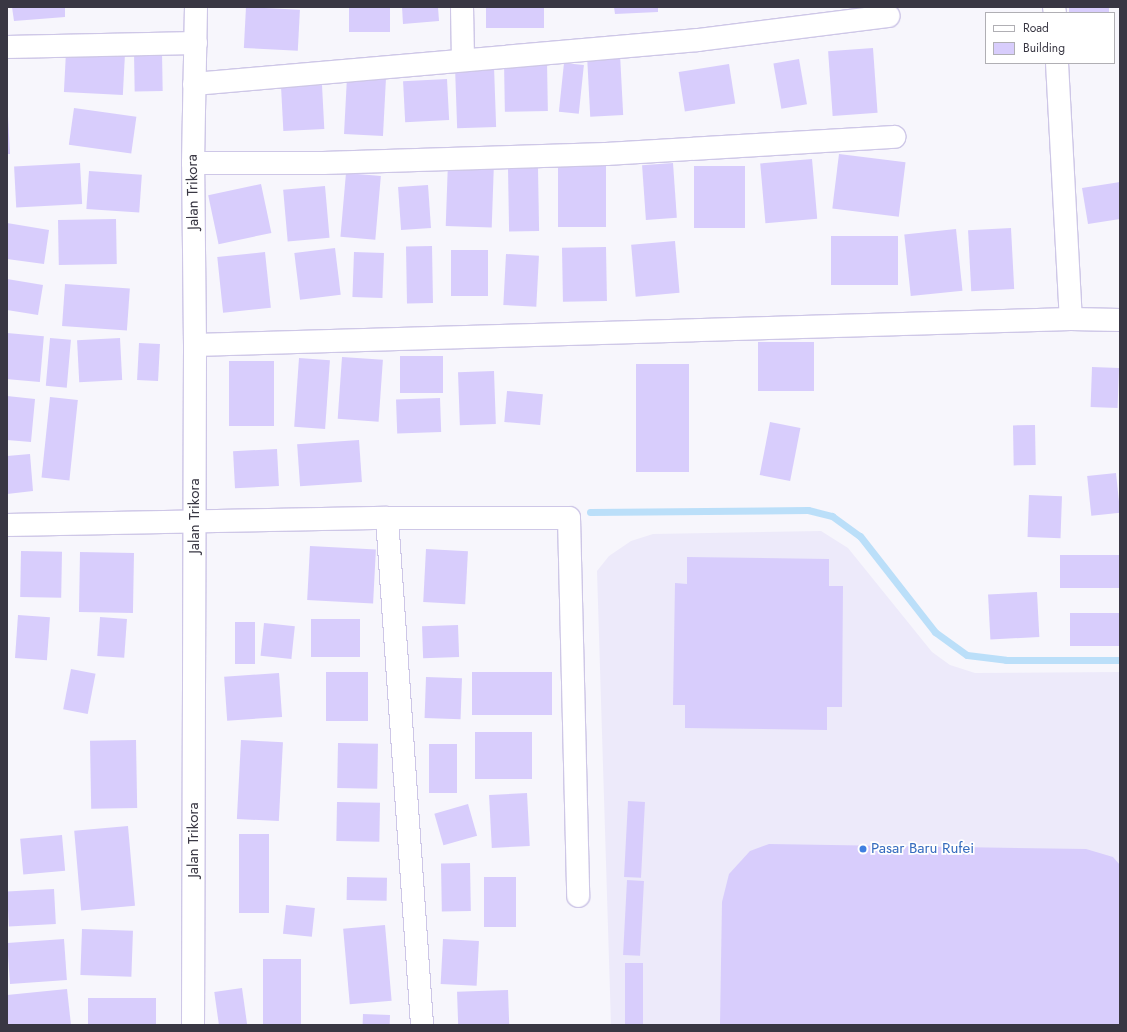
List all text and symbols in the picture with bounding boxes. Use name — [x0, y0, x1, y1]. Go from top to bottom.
legend — [985, 12, 1115, 64]
text: Road — [1023, 19, 1049, 37]
text: Building — [1023, 39, 1065, 57]
street label: Jalan Trikora — [183, 154, 203, 230]
street label: Jalan Trikora — [186, 478, 204, 554]
street label: Jalan Trikora — [185, 802, 203, 878]
place label: Pasar Baru Rufei — [871, 840, 974, 858]
marker: Pasar Baru Rufei — [858, 844, 868, 854]

